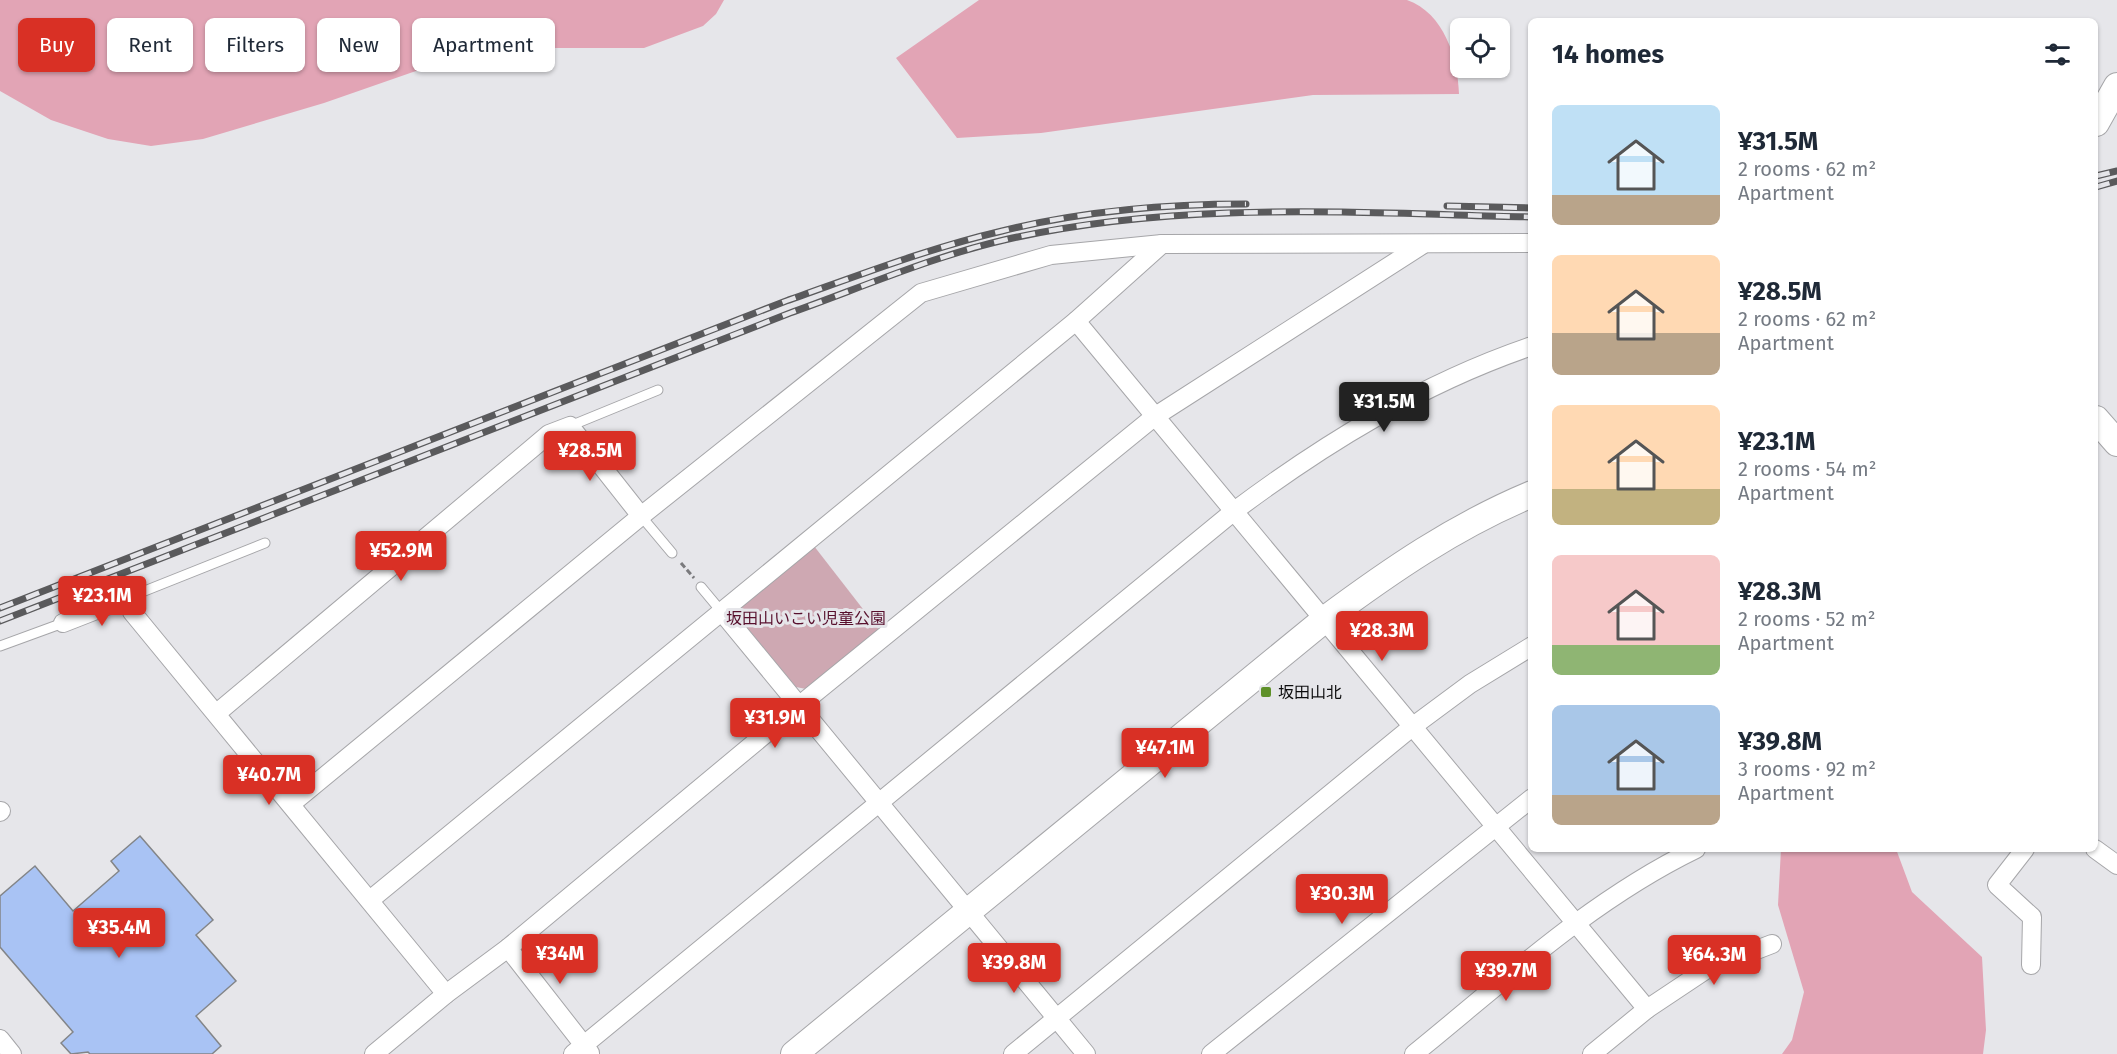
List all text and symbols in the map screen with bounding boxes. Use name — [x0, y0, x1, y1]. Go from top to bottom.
chip: Buy — [18, 18, 95, 72]
chip: Rent — [107, 18, 193, 72]
chip: Filters — [205, 18, 305, 72]
chip: New — [317, 18, 400, 72]
chip: Apartment — [412, 18, 555, 72]
map controls — [1450, 18, 1510, 78]
button: locate — [1450, 18, 1510, 78]
icon: filters — [2041, 38, 2074, 71]
text: 14 homes — [1552, 39, 1664, 70]
text: ¥31.5M — [1738, 126, 1818, 157]
icon: home — [1600, 129, 1672, 201]
text: 2 rooms · 62 m² — [1738, 157, 1876, 181]
text: Apartment — [1738, 181, 1834, 205]
text: ¥28.5M — [1738, 276, 1822, 307]
icon: home — [1600, 279, 1672, 351]
text: 2 rooms · 62 m² — [1738, 307, 1876, 331]
text: Apartment — [1738, 331, 1834, 355]
pin: ¥31.5M — [1335, 382, 1433, 433]
text: ¥31.5M — [1353, 389, 1415, 413]
text: ¥23.1M — [1738, 426, 1815, 457]
icon: home — [1600, 429, 1672, 501]
pin: ¥28.5M — [541, 431, 639, 482]
text: ¥28.5M — [558, 438, 622, 462]
text: 2 rooms · 54 m² — [1738, 457, 1877, 481]
text: Apartment — [1738, 481, 1834, 505]
pin: ¥52.9M — [352, 531, 450, 582]
text: ¥52.9M — [369, 538, 433, 562]
pin: ¥23.1M — [53, 576, 151, 627]
text: ¥28.3M — [1738, 576, 1822, 607]
icon: home — [1600, 579, 1672, 651]
text: ¥23.1M — [72, 583, 132, 607]
text: 2 rooms · 52 m² — [1738, 607, 1876, 631]
park label: 坂田山いこい児童公園 — [726, 609, 886, 628]
pin: ¥28.3M — [1333, 611, 1431, 662]
text: ¥28.3M — [1350, 618, 1414, 642]
text: Apartment — [1738, 631, 1834, 655]
place label: 坂田山北 — [1278, 683, 1342, 702]
marker: 坂田山北 — [1259, 685, 1273, 699]
pin: ¥31.9M — [726, 698, 824, 749]
text: ¥31.9M — [744, 705, 806, 729]
text: ¥39.8M — [1738, 726, 1822, 757]
pin: ¥47.1M — [1116, 728, 1214, 779]
icon: home — [1600, 729, 1672, 801]
text: ¥47.1M — [1136, 735, 1194, 759]
pin: ¥40.7M — [220, 755, 318, 806]
text: 3 rooms · 92 m² — [1738, 757, 1876, 781]
text: ¥40.7M — [237, 762, 301, 786]
text: Apartment — [1738, 781, 1834, 805]
pin: ¥30.3M — [1293, 874, 1391, 925]
text: ¥30.3M — [1310, 881, 1374, 905]
pin: ¥35.4M — [70, 908, 168, 959]
text: ¥35.4M — [87, 915, 151, 939]
pin: ¥34M — [524, 934, 596, 985]
pin: ¥64.3M — [1665, 935, 1763, 986]
text: ¥34M — [536, 941, 584, 965]
text: ¥64.3M — [1682, 942, 1746, 966]
pin: ¥39.8M — [965, 943, 1063, 994]
text: ¥39.8M — [982, 950, 1046, 974]
pin: ¥39.7M — [1457, 951, 1555, 1002]
text: ¥39.7M — [1475, 958, 1537, 982]

